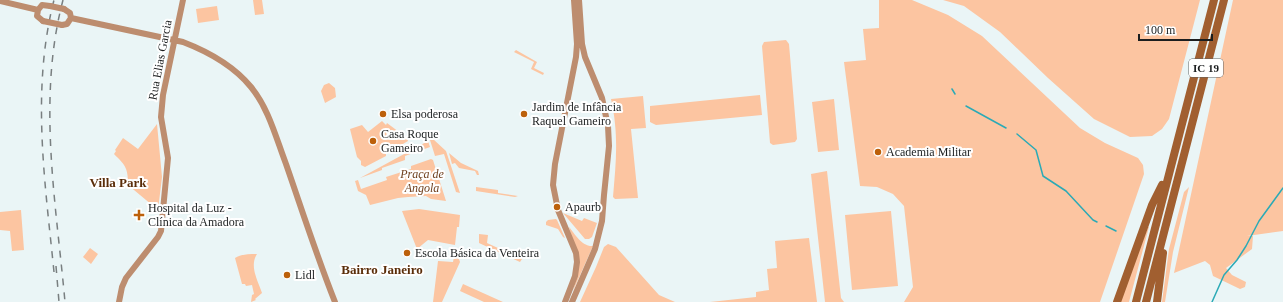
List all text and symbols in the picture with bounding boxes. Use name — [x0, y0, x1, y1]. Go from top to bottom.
scale bar — [1139, 16, 1212, 42]
street label: Rua Elias Garcia — [145, 18, 175, 101]
text: 100 m — [1145, 23, 1176, 37]
road number: IC 19 — [1189, 59, 1223, 77]
place label: Jardim de Infância Raquel Gameiro — [532, 100, 622, 128]
place label: Elsa poderosa — [391, 107, 459, 121]
marker: Elsa poderosa — [378, 109, 388, 119]
marker: Jardim de Infância Raquel Gameiro — [519, 109, 529, 119]
place label: Casa Roque Gameiro — [381, 127, 439, 155]
marker: Casa Roque Gameiro — [368, 136, 378, 146]
place label: Academia Militar — [886, 145, 971, 159]
marker: Academia Militar — [873, 147, 883, 157]
park label: Praça de Angola — [399, 167, 444, 195]
district label: Villa Park — [90, 175, 147, 190]
place label: Apaurb — [565, 200, 601, 214]
place label: Hospital da Luz - Clínica da Amadora — [148, 201, 245, 229]
marker: Apaurb — [552, 202, 562, 212]
marker: Hospital da Luz - Clínica da Amadora — [133, 209, 145, 221]
place label: Escola Básica da Venteira — [415, 246, 540, 260]
marker: Escola Básica da Venteira — [402, 248, 412, 258]
district label: Bairro Janeiro — [341, 262, 423, 277]
place label: Lidl — [295, 268, 316, 282]
marker: Lidl — [282, 270, 292, 280]

